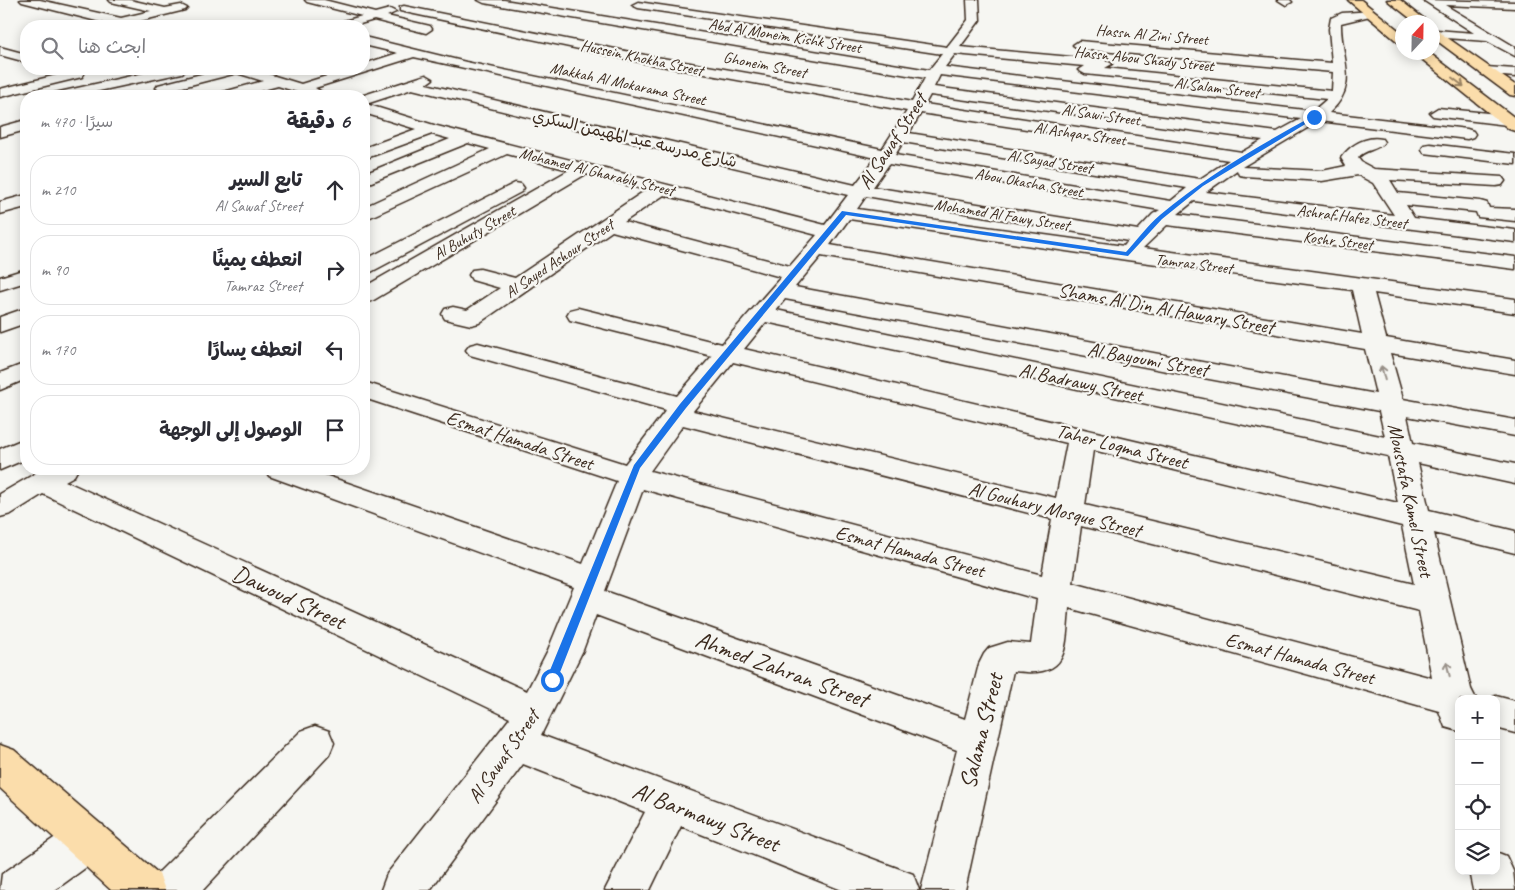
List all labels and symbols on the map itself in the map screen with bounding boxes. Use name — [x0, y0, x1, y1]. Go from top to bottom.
street label: Abd Al Moneim Kishk Street — [707, 14, 864, 58]
north arrow — [1395, 15, 1440, 60]
street label: Hassn Al Zini Street — [1095, 20, 1211, 50]
street label: Hussein Khokha Street — [579, 35, 707, 81]
street label: Hassn Abou Shady Street — [1073, 42, 1216, 76]
street label: Ghoneim Street — [722, 47, 811, 83]
street label: Makkah Al Mokarama Street — [548, 58, 709, 111]
street label: Al Salam Street — [1173, 73, 1263, 103]
one-way arrow — [1451, 77, 1465, 87]
street label: Al Sawaf Street — [852, 86, 934, 194]
street label: Al Sawi Street — [1060, 100, 1143, 131]
street label: شارع مدرسه عبد المهيمن السكري — [530, 106, 739, 173]
route end — [1303, 106, 1326, 129]
street label: Al Ashqar Street — [1033, 118, 1129, 151]
street label: Mohamed Al Gharably Street — [517, 143, 679, 202]
street label: Al Sayad Street — [1006, 145, 1096, 179]
street label: Abou Okasha Street — [973, 164, 1086, 203]
street label: Mohamed Al Fawy Street — [933, 194, 1074, 236]
street label: Ashraf Hafez Street — [1296, 200, 1411, 234]
street label: Al Buhuty Street — [430, 201, 520, 264]
street label: Al Sayed Ashour Street — [501, 214, 620, 303]
street label: Koshr Street — [1302, 227, 1376, 255]
street label: Tamraz Street — [1154, 249, 1236, 279]
street label: Shams Al Din Al Hawary Street — [1056, 277, 1279, 340]
street label: Al Bayoumi Street — [1086, 337, 1213, 383]
street label: Al Badrawy Street — [1017, 357, 1147, 408]
one-way arrow — [1378, 366, 1387, 382]
street label: Esmat Hamada Street — [443, 405, 599, 477]
street label: Taher Loqma Street — [1054, 418, 1192, 475]
street label: Moustafa Kamel Street — [1382, 421, 1439, 581]
street label: Al Gouhary Mosque Street — [966, 476, 1147, 544]
street label: Esmat Hamada Street — [833, 520, 989, 584]
street label: Dawoud Street — [228, 558, 352, 637]
street label: Ahmed Zahran Street — [692, 624, 875, 715]
street label: Esmat Hamada Street — [1223, 627, 1379, 691]
one-way arrow — [1443, 661, 1452, 677]
street label: Salama Street — [952, 668, 1010, 792]
route start — [541, 669, 564, 692]
street label: Al Sawaf Street — [462, 702, 547, 808]
street label: Al Barmawy Street — [628, 775, 786, 859]

